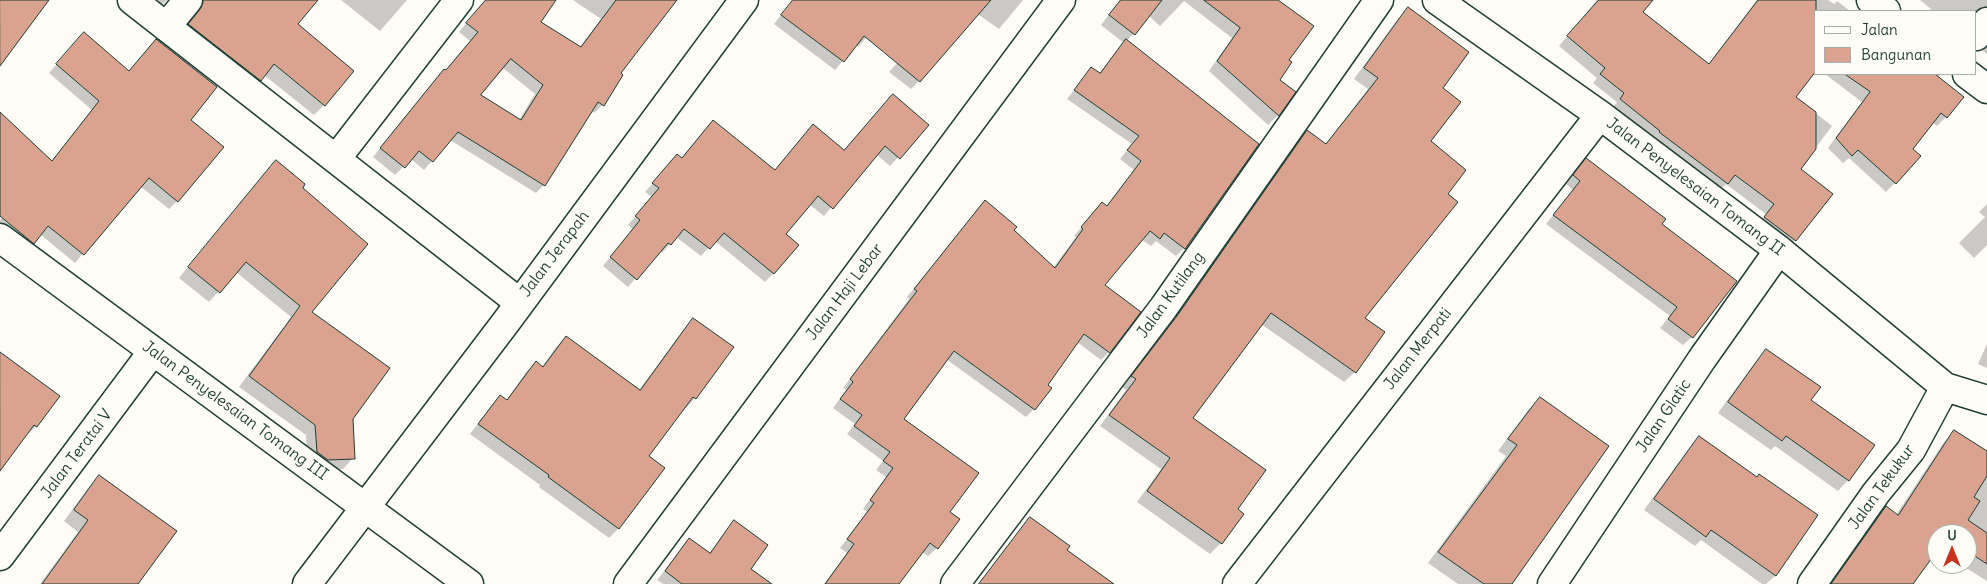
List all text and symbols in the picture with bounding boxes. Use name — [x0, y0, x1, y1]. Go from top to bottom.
legend — [1814, 10, 1977, 75]
text: Jalan — [1861, 20, 1898, 39]
text: Bangunan — [1861, 45, 1931, 64]
street label: Jalan Penyelesaian Tomang II — [1602, 114, 1788, 260]
street label: Jalan Jerapah — [516, 207, 594, 301]
street label: Jalan Haji Lebar — [802, 240, 888, 344]
street label: Jalan Kutilang — [1133, 248, 1209, 342]
street label: Jalan Merpati — [1380, 304, 1456, 394]
street label: Jalan Penyelesaian Tomang III — [139, 337, 331, 485]
street label: Jalan Glatic — [1632, 376, 1696, 456]
street label: Jalan Teratai V — [37, 406, 117, 502]
street label: Jalan Tekukur — [1845, 441, 1919, 533]
north arrow — [1927, 524, 1977, 574]
text: U — [1947, 526, 1957, 544]

